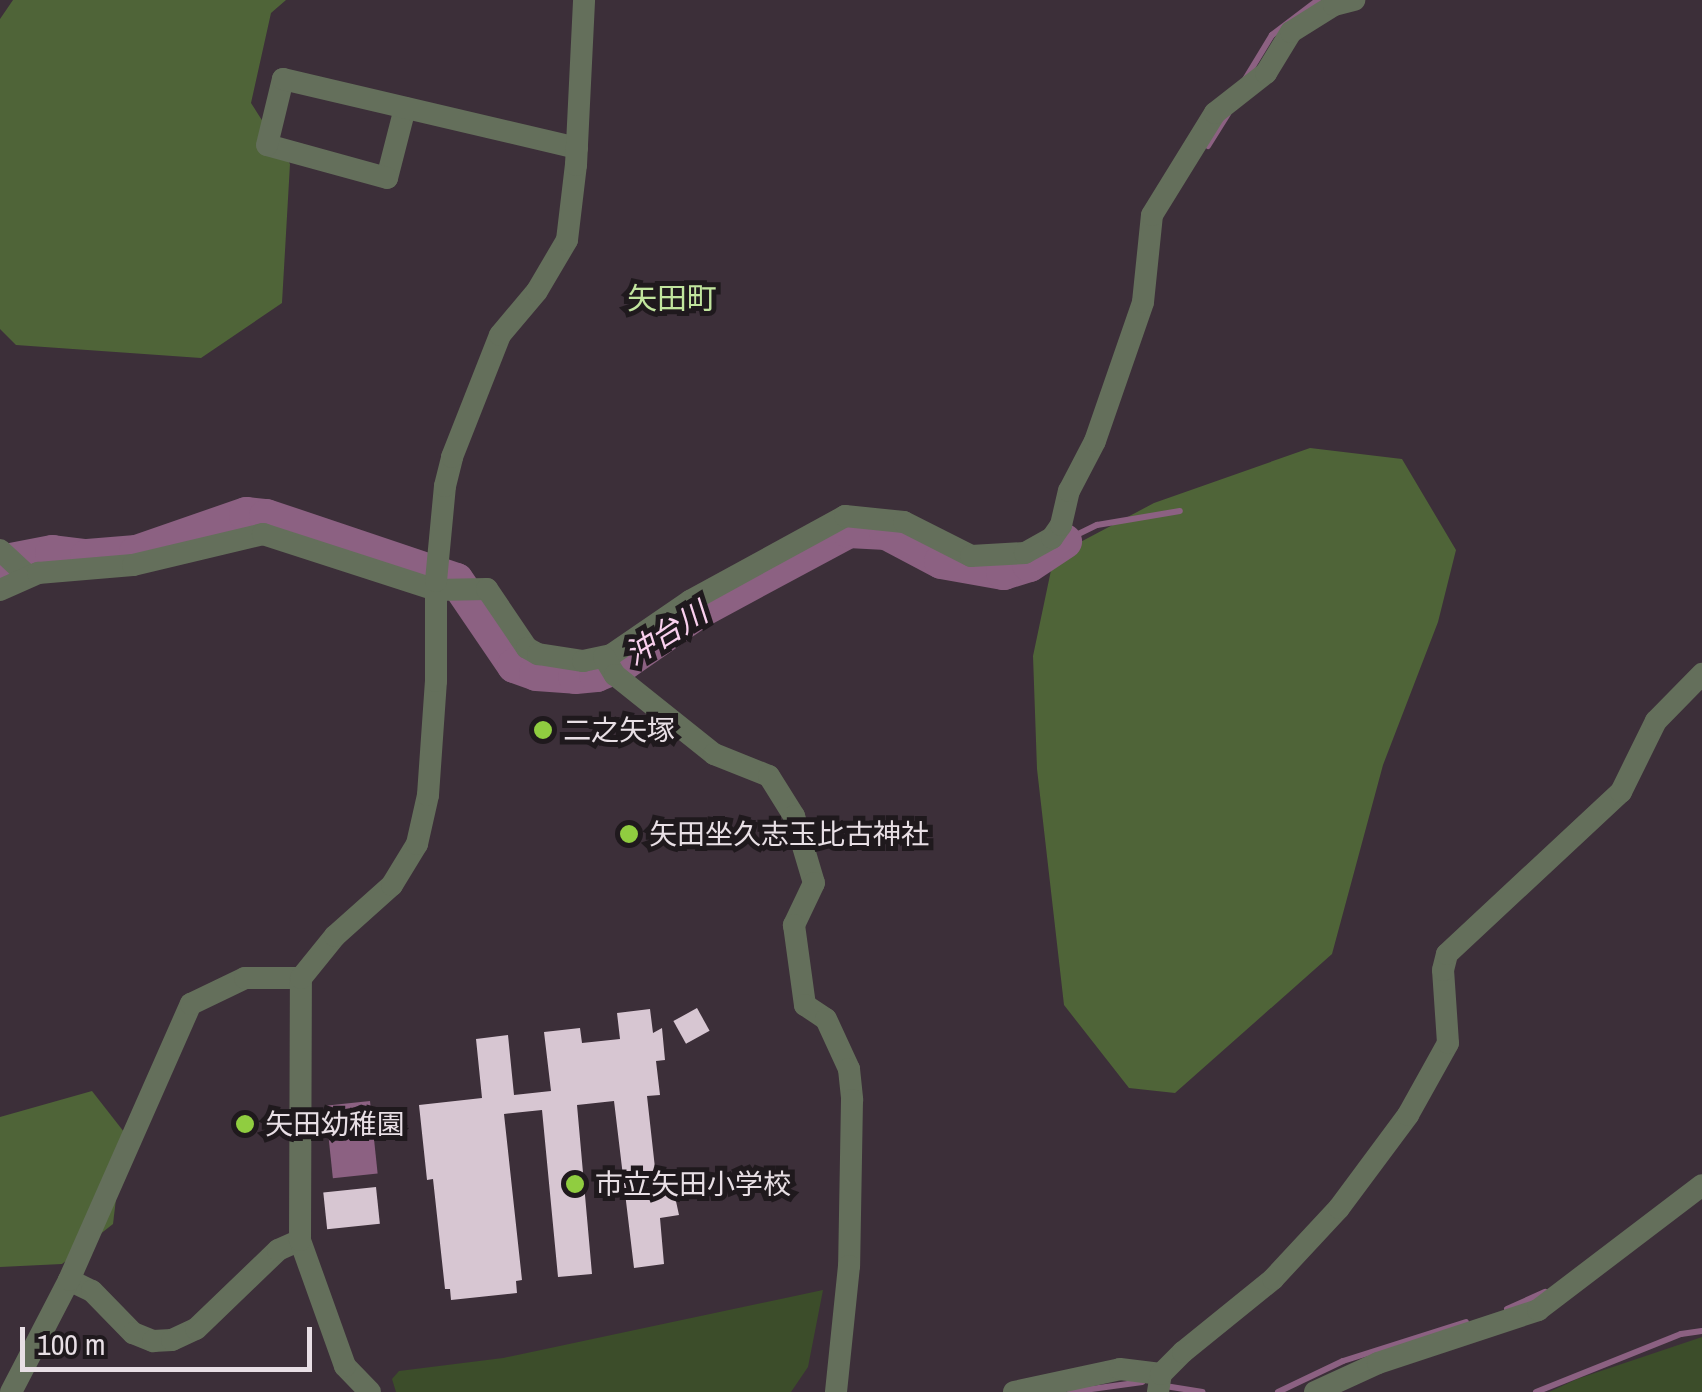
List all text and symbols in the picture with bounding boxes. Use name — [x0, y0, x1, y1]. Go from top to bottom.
district label: 矢田町 — [627, 280, 717, 316]
water label: 沖台川 — [618, 594, 714, 672]
place label: 二之矢塚 — [563, 713, 675, 747]
marker: 二之矢塚 — [532, 719, 554, 741]
place label: 矢田坐久志玉比古神社 — [649, 817, 929, 851]
marker: 矢田坐久志玉比古神社 — [618, 823, 640, 845]
place label: 矢田幼稚園 — [265, 1107, 405, 1141]
marker: 矢田幼稚園 — [234, 1113, 256, 1135]
place label: 市立矢田小学校 — [595, 1167, 791, 1201]
marker: 市立矢田小学校 — [564, 1173, 586, 1195]
scale bar — [25, 1307, 318, 1369]
text: 100 m — [37, 1324, 105, 1364]

